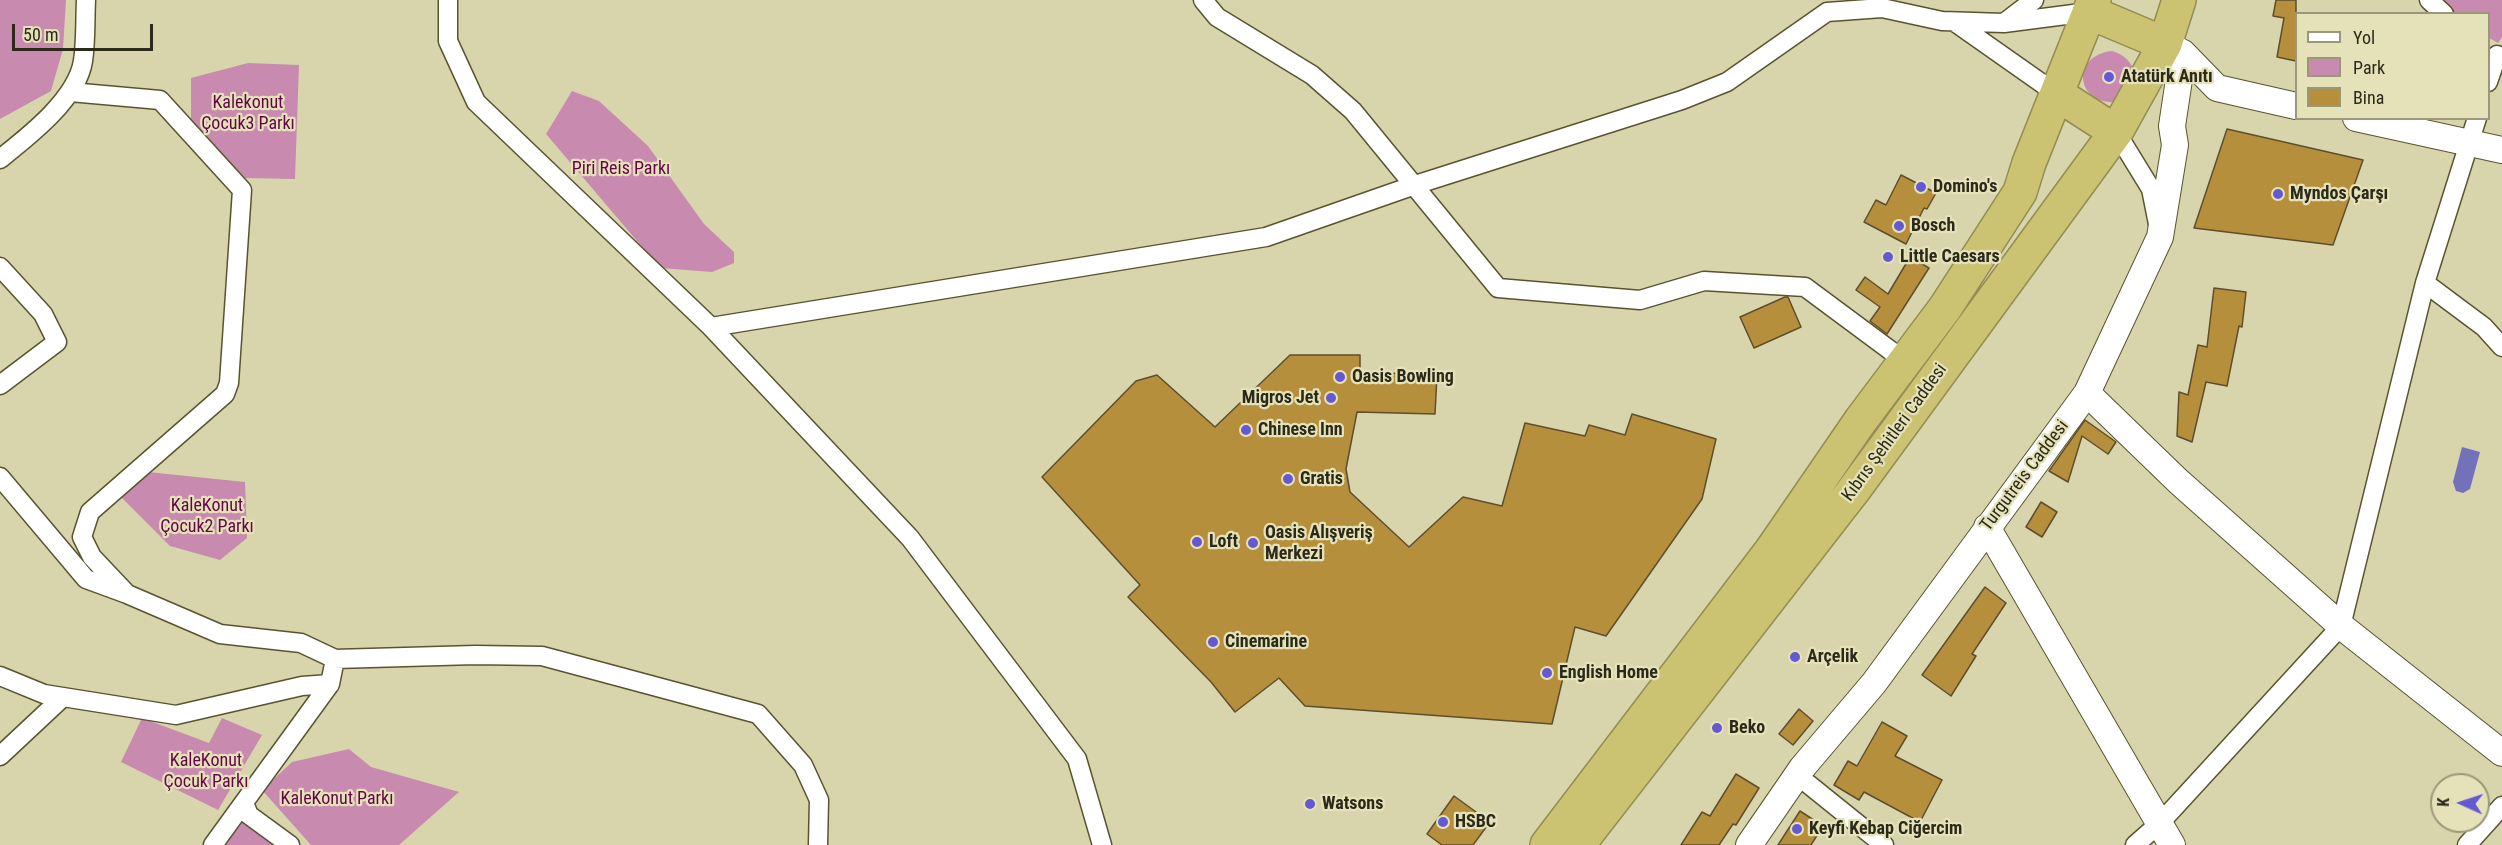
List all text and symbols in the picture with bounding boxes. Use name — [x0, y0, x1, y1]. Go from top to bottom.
scale bar — [15, 12, 156, 50]
legend — [2295, 12, 2490, 120]
text: 50 m — [23, 24, 58, 45]
text: Yol — [2353, 27, 2375, 48]
text: Park — [2353, 57, 2385, 78]
place label: Atatürk Anıtı — [2121, 66, 2213, 88]
marker: Atatürk Anıtı — [2102, 70, 2116, 84]
text: Bina — [2353, 87, 2384, 108]
park label: Kalekonut Çocuk3 Parkı — [201, 92, 295, 134]
park label: Piri Reis Parkı — [572, 158, 670, 180]
place label: Domino's — [1933, 176, 1997, 198]
marker: Domino's — [1914, 180, 1928, 194]
place label: Myndos Çarşı — [2290, 183, 2388, 205]
marker: Myndos Çarşı — [2271, 187, 2285, 201]
place label: Bosch — [1911, 215, 1955, 237]
marker: Bosch — [1892, 219, 1906, 233]
place label: Little Caesars — [1900, 246, 2000, 268]
marker: Little Caesars — [1881, 250, 1895, 264]
street label: Kıbrıs Şehitleri Caddesi — [1838, 360, 1952, 506]
place label: Oasis Bowling — [1352, 366, 1454, 388]
marker: Oasis Bowling — [1333, 370, 1347, 384]
place label: Migros Jet — [1242, 387, 1319, 409]
marker: Migros Jet — [1324, 391, 1338, 405]
street label: Turgutreis Caddesi — [1976, 416, 2074, 536]
place label: Chinese Inn — [1258, 419, 1343, 441]
marker: Chinese Inn — [1239, 423, 1253, 437]
place label: Gratis — [1300, 468, 1343, 490]
marker: Gratis — [1281, 472, 1295, 486]
park label: KaleKonut Çocuk2 Parkı — [160, 495, 254, 538]
place label: Oasis Alışveriş Merkezi — [1265, 522, 1373, 564]
place label: Loft — [1209, 531, 1238, 553]
marker: Loft — [1190, 535, 1204, 549]
marker: Oasis Alışveriş Merkezi — [1246, 536, 1260, 550]
place label: Cinemarine — [1225, 631, 1307, 653]
marker: Cinemarine — [1206, 635, 1220, 649]
place label: Arçelik — [1807, 646, 1858, 668]
marker: Arçelik — [1788, 650, 1802, 664]
place label: English Home — [1559, 662, 1658, 684]
marker: English Home — [1540, 666, 1554, 680]
place label: Beko — [1729, 717, 1765, 739]
marker: Beko — [1710, 721, 1724, 735]
park label: KaleKonut Çocuk Parkı — [164, 750, 248, 792]
north arrow — [2430, 773, 2490, 833]
park label: KaleKonut Parkı — [281, 788, 393, 810]
place label: Watsons — [1322, 793, 1383, 815]
marker: Watsons — [1303, 797, 1317, 811]
text: K — [2434, 797, 2453, 807]
place label: HSBC — [1455, 811, 1496, 833]
marker: HSBC — [1436, 815, 1450, 829]
place label: Keyfi Kebap Ciğercim — [1809, 818, 1962, 840]
marker: Keyfi Kebap Ciğercim — [1790, 822, 1804, 836]

